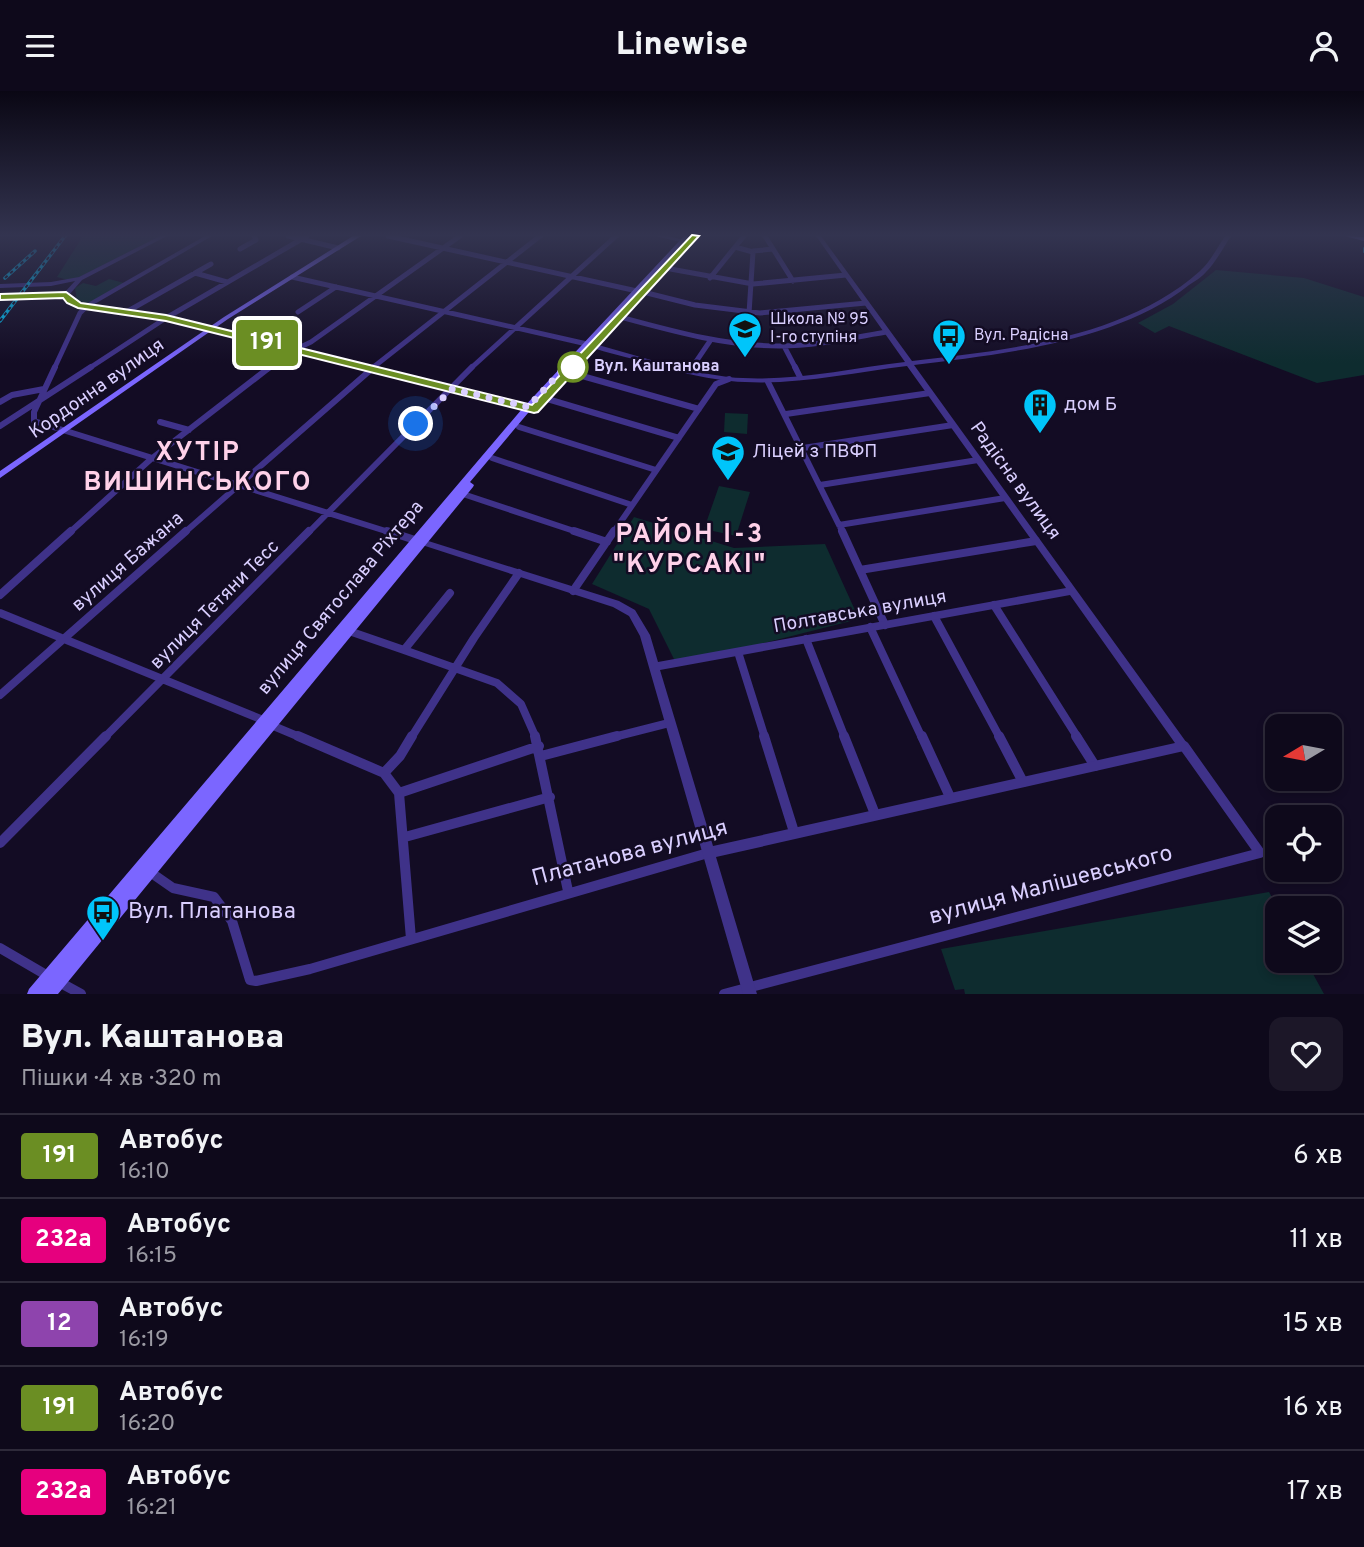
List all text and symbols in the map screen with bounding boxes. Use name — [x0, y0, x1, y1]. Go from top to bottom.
text: Linewise — [616, 26, 748, 66]
icon: menu — [21, 27, 59, 65]
icon: person — [1305, 27, 1343, 65]
school or university icon: Школа № 95 І-го ступіня — [726, 310, 764, 359]
place label: Школа № 95 І-го ступіня — [770, 310, 869, 348]
bus stop icon: Вул. Радісна — [930, 317, 968, 366]
line badge: 191 — [227, 320, 307, 366]
place label: Вул. Радісна — [974, 326, 1068, 346]
text: 191 — [250, 328, 284, 358]
street label: Кордонна вулиця — [25, 333, 169, 445]
marker: Вул. Каштанова — [558, 352, 588, 382]
place label: Вул. Каштанова — [594, 357, 720, 377]
building icon: дом Б — [1021, 386, 1059, 435]
place label: дом Б — [1064, 393, 1117, 417]
your location — [398, 406, 433, 441]
street label: Радісна вулиця — [964, 417, 1066, 545]
school or university icon: Ліцей з ПВФП — [709, 433, 747, 482]
district label: ХУТІР ВИШИНСЬКОГО — [83, 437, 313, 500]
place label: Ліцей з ПВФП — [752, 440, 877, 464]
street label: вулиця Святослава Ріхтера — [253, 496, 429, 700]
street label: вулиця Бажана — [67, 507, 189, 617]
district label: РАЙОН І-3 "КУРСАКІ" — [613, 517, 767, 582]
street label: вулиця Тетяни Тесс — [145, 535, 285, 675]
street label: Полтавська вулиця — [772, 585, 948, 639]
north arrow — [1265, 714, 1342, 791]
map controls — [1265, 714, 1342, 973]
button: locate — [1265, 805, 1342, 882]
street label: Платанова вулиця — [529, 814, 731, 894]
street label: вулиця Малішевського — [926, 840, 1176, 932]
bus stop icon: Вул. Платанова — [84, 893, 122, 942]
button: layers — [1265, 896, 1342, 973]
place label: Вул. Платанова — [128, 898, 296, 927]
button: heart — [1269, 1017, 1343, 1091]
text: Вул. Каштанова — [21, 1018, 284, 1060]
text: Пішки · 4 хв · 320 m — [21, 1065, 221, 1094]
text: Автобус — [119, 1125, 224, 1158]
text: 6 хв — [1293, 1140, 1343, 1173]
text: 191 — [43, 1141, 76, 1171]
text: 16:10 — [119, 1158, 170, 1187]
text: Автобус — [127, 1209, 231, 1242]
text: 11 хв — [1289, 1224, 1343, 1257]
text: 232а — [35, 1225, 92, 1255]
text: 16:15 — [127, 1242, 177, 1271]
text: Автобус — [119, 1293, 224, 1326]
text: 15 хв — [1283, 1308, 1343, 1341]
text: 12 — [47, 1309, 72, 1339]
text: 16:19 — [119, 1326, 169, 1355]
text: Автобус — [119, 1377, 224, 1410]
text: 16 хв — [1284, 1392, 1343, 1425]
text: 191 — [43, 1393, 76, 1423]
text: 16:20 — [119, 1410, 175, 1439]
text: Автобус — [127, 1461, 231, 1494]
text: 17 хв — [1287, 1476, 1343, 1509]
text: 232а — [35, 1477, 92, 1507]
text: 16:21 — [127, 1494, 177, 1523]

